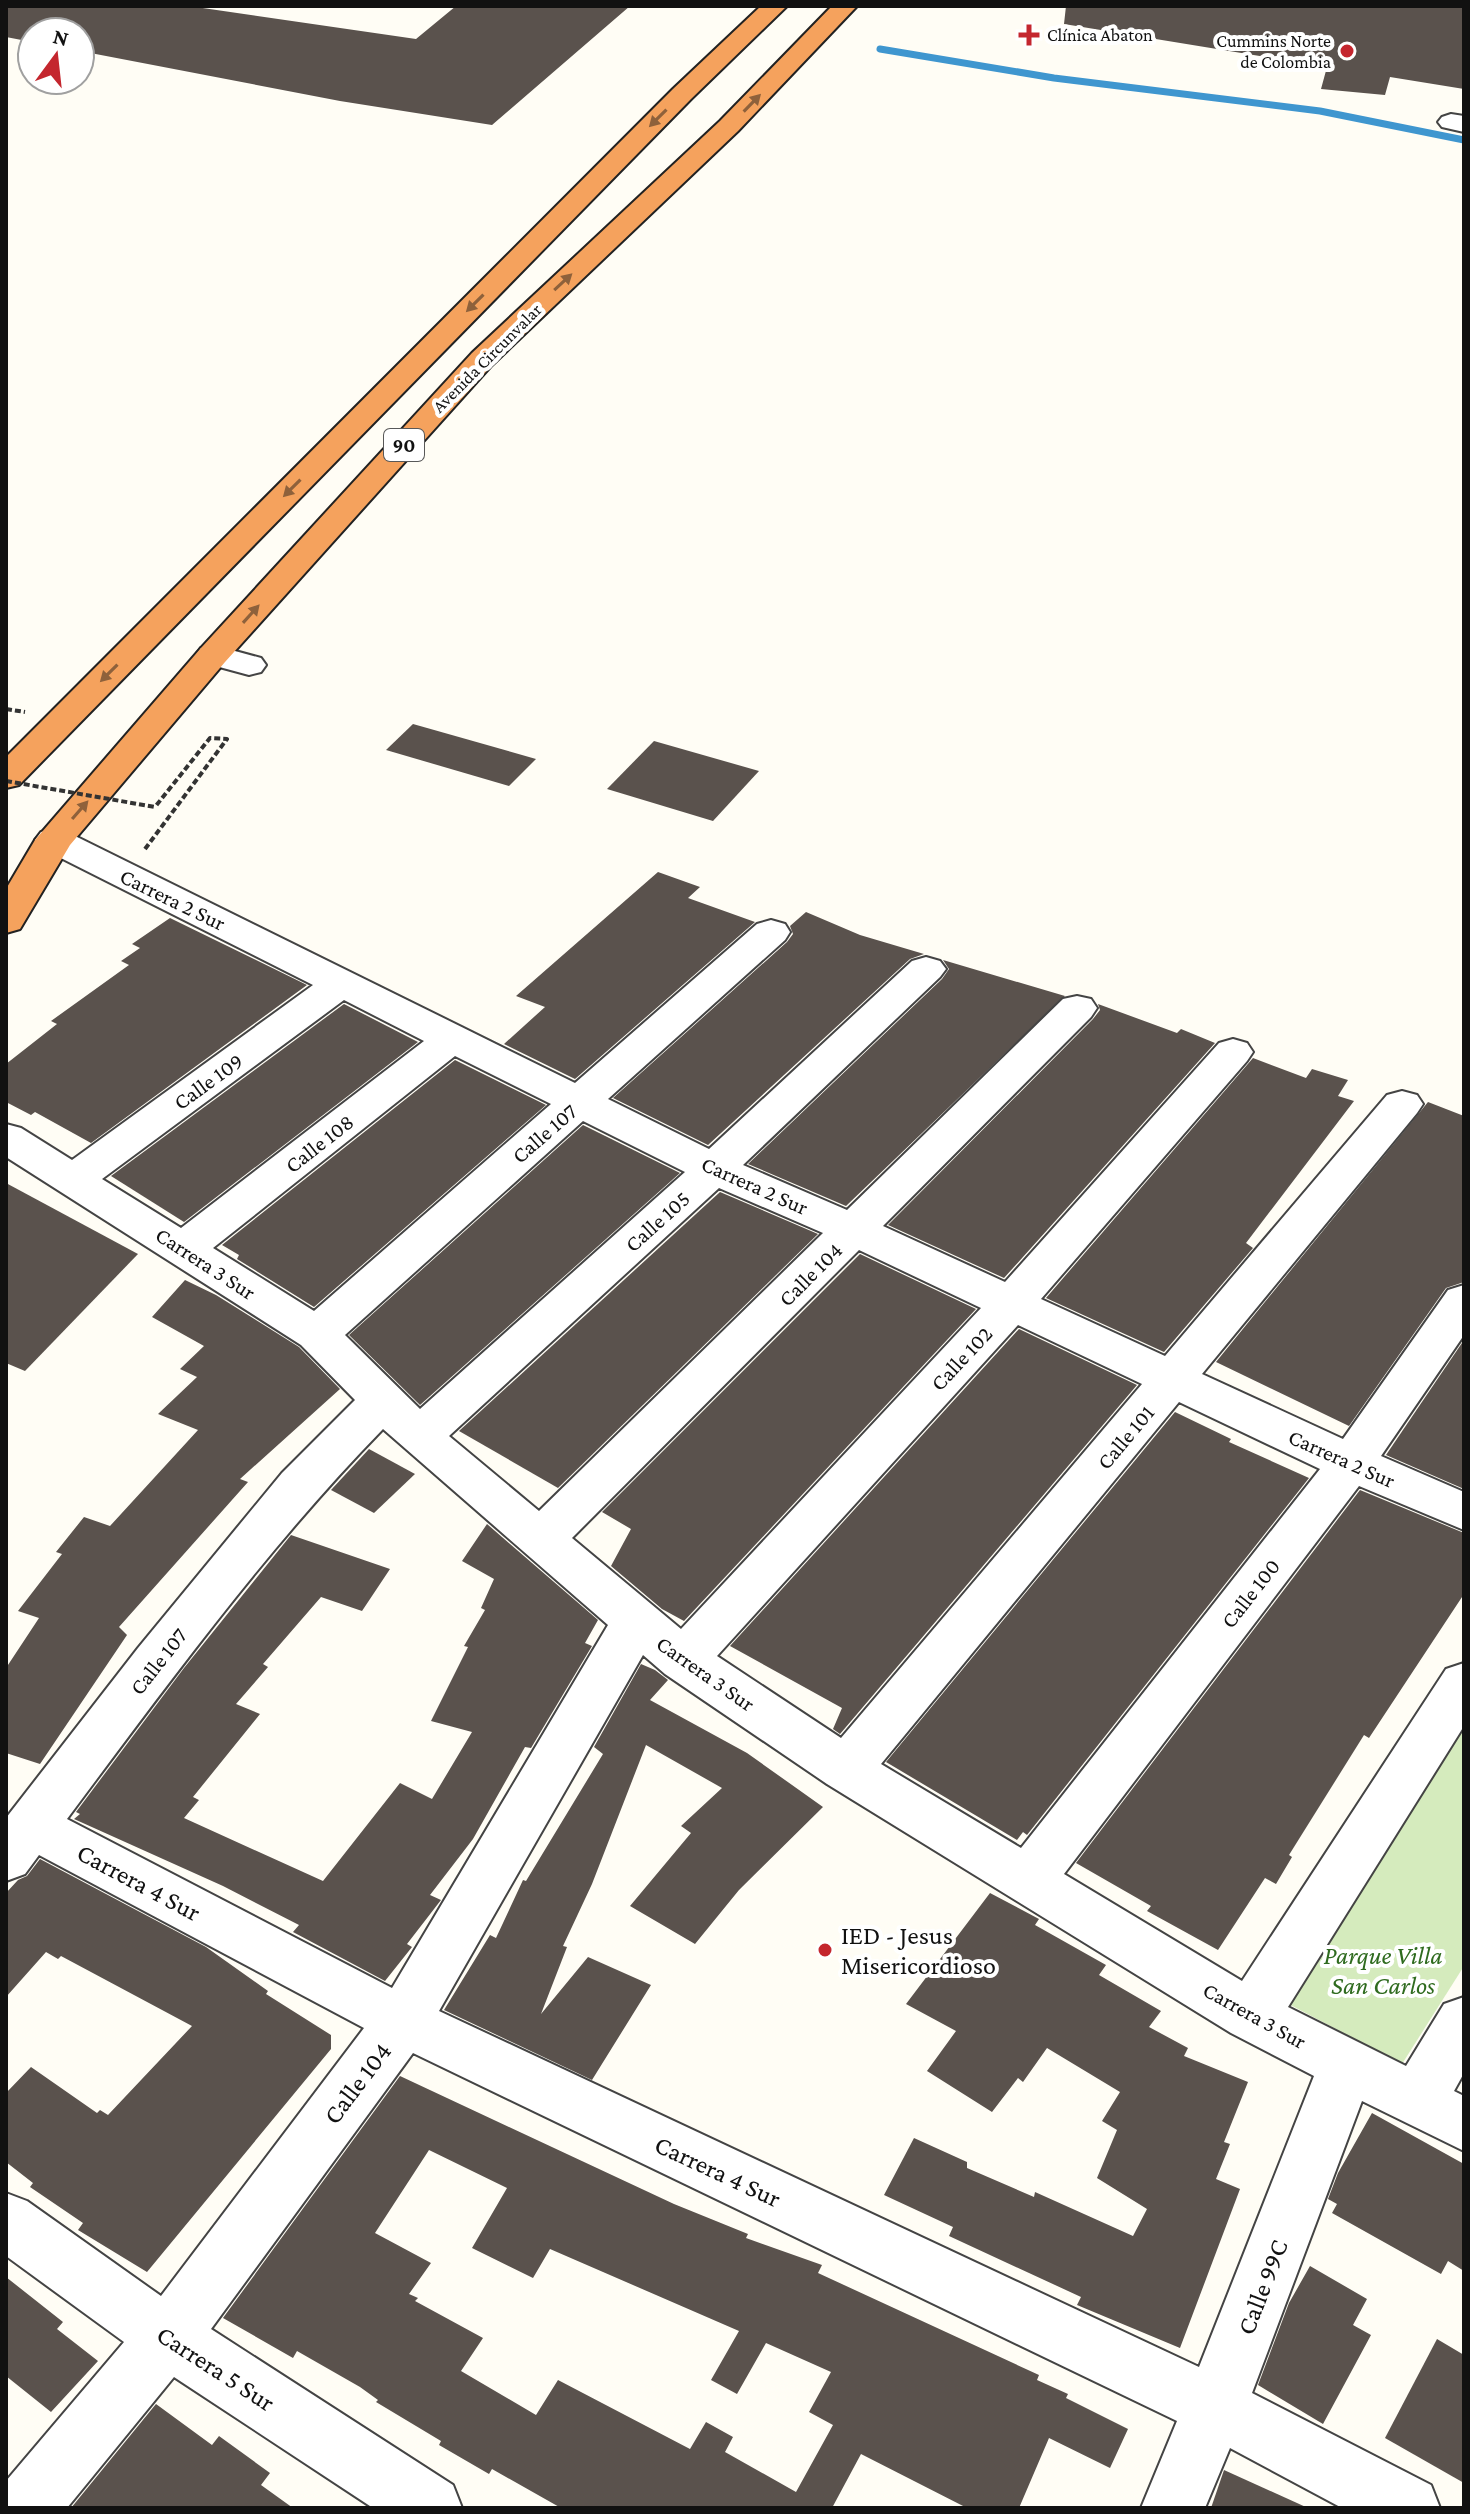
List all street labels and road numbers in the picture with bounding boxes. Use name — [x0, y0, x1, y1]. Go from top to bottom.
street label: Avenida Circunvalar — [429, 299, 546, 416]
road number: 90 — [384, 429, 424, 461]
street label: Carrera 2 Sur — [116, 863, 230, 936]
street label: Calle 109 — [169, 1048, 248, 1115]
street label: Calle 107 — [507, 1098, 582, 1168]
street label: Calle 108 — [280, 1109, 359, 1178]
street label: Carrera 2 Sur — [698, 1151, 812, 1220]
street label: Calle 105 — [620, 1186, 695, 1257]
street label: Carrera 3 Sur — [151, 1222, 260, 1305]
street label: Calle 104 — [773, 1237, 847, 1311]
street label: Calle 102 — [925, 1321, 997, 1396]
street label: Calle 101 — [1092, 1400, 1159, 1474]
street label: Carrera 2 Sur — [1285, 1424, 1399, 1493]
street label: Calle 100 — [1216, 1554, 1285, 1633]
street label: Calle 107 — [125, 1623, 192, 1700]
street label: Carrera 3 Sur — [652, 1630, 760, 1716]
street label: Carrera 4 Sur — [72, 1838, 205, 1927]
street label: Carrera 3 Sur — [1199, 1977, 1311, 2054]
street label: Calle 104 — [318, 2037, 397, 2129]
street label: Carrera 4 Sur — [650, 2130, 785, 2213]
street label: Calle 99C — [1231, 2236, 1294, 2339]
street label: Carrera 5 Sur — [151, 2320, 280, 2417]

